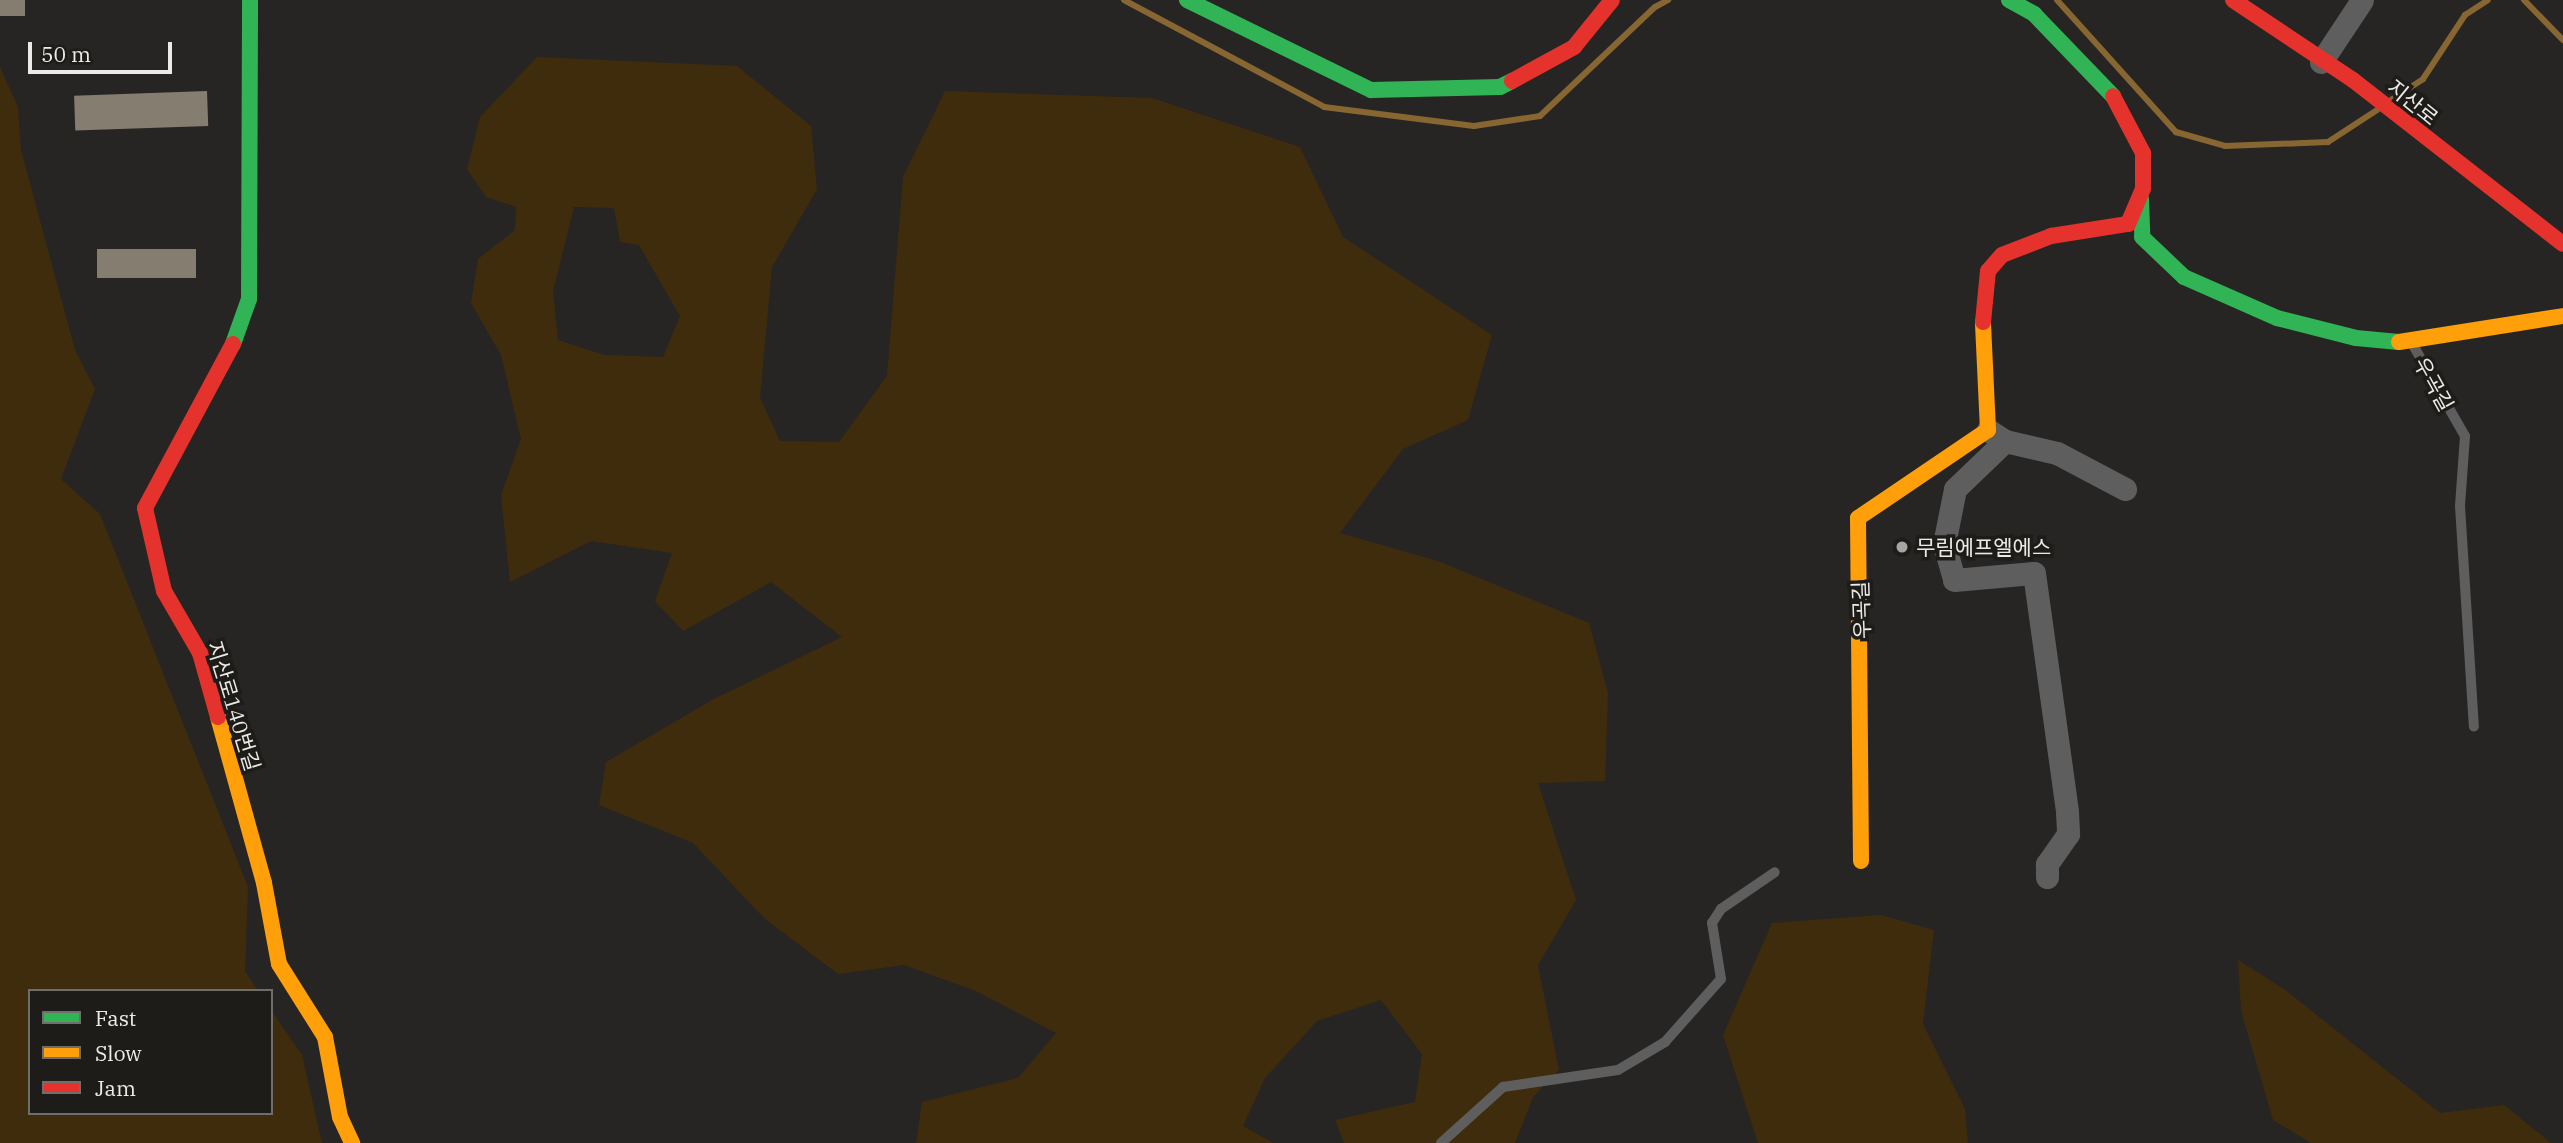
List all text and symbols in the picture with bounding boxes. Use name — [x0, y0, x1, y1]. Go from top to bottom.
scale bar — [32, 28, 175, 72]
text: 50 m — [41, 40, 91, 68]
street label: 지산로 — [2383, 74, 2443, 130]
street label: 우곡길 — [2409, 353, 2459, 415]
place label: 무림에프엘에스 — [1916, 534, 2051, 560]
marker: 무림에프엘에스 — [1894, 539, 1910, 555]
street label: 우곡길 — [1847, 581, 1875, 639]
street label: 지산로140번길 — [202, 638, 266, 774]
legend — [28, 989, 273, 1115]
text: Fast — [95, 1004, 136, 1032]
text: Slow — [95, 1039, 142, 1067]
text: Jam — [95, 1074, 136, 1102]

